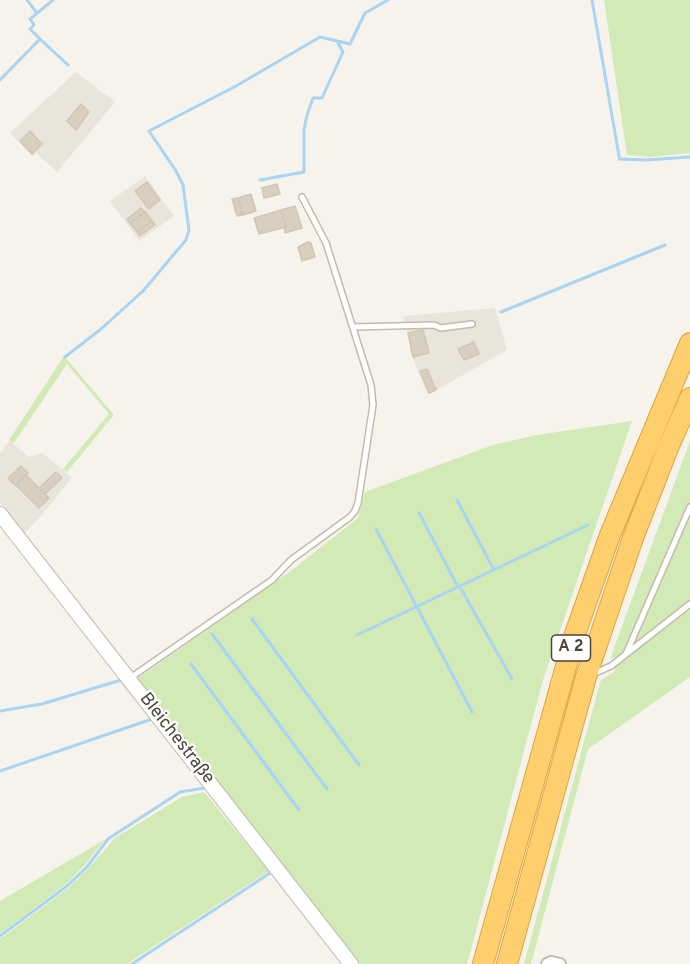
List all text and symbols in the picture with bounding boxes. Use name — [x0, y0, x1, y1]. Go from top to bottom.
road number: A 2 — [552, 635, 590, 661]
street label: Bleichestraße — [134, 689, 218, 789]

